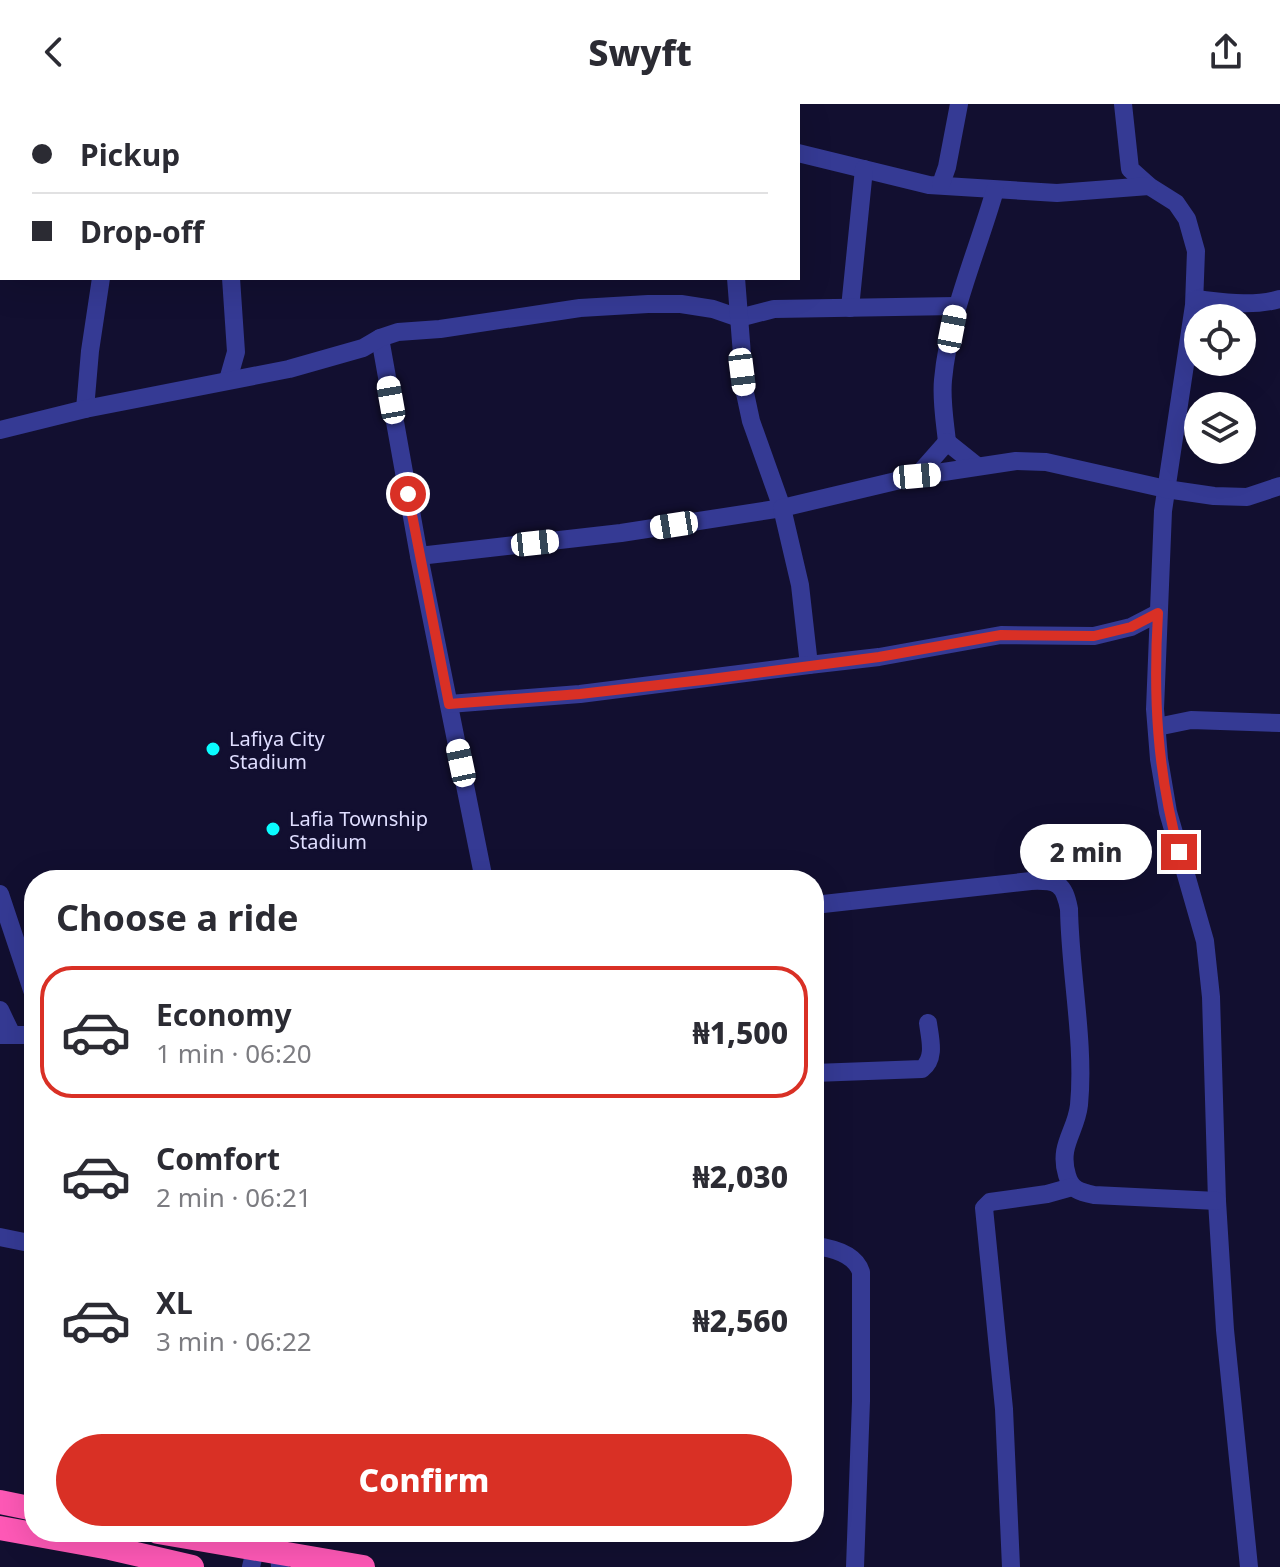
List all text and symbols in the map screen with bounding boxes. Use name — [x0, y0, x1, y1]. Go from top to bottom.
text: Swyft — [588, 28, 692, 77]
icon: back — [32, 30, 76, 74]
icon: share — [1204, 30, 1248, 74]
text: Pickup — [80, 134, 180, 175]
text: Drop-off — [80, 211, 204, 252]
car — [936, 303, 968, 355]
map controls — [1184, 304, 1256, 464]
button: locate — [1184, 304, 1256, 376]
car — [727, 347, 757, 397]
car — [375, 374, 407, 426]
button: layers — [1184, 392, 1256, 464]
car — [892, 462, 942, 490]
route start — [390, 476, 426, 512]
car — [648, 509, 700, 541]
car — [510, 529, 560, 557]
place label: Lafiya City Stadium — [229, 725, 325, 775]
car — [444, 737, 478, 789]
marker: Lafiya City Stadium — [204, 740, 222, 758]
place label: Lafia Township Stadium — [289, 805, 428, 855]
marker: Lafia Township Stadium — [264, 820, 282, 838]
callout: 2 min — [1019, 824, 1151, 880]
text: 2 min — [1050, 834, 1122, 870]
route end — [1161, 834, 1197, 870]
text: Choose a ride — [56, 893, 298, 942]
text: Economy — [156, 994, 292, 1035]
icon: car — [60, 996, 132, 1068]
text: ₦1,500 — [693, 1012, 788, 1053]
text: 1 min · 06:20 — [156, 1035, 312, 1071]
text: Comfort — [156, 1138, 280, 1179]
icon: car — [60, 1140, 132, 1212]
text: ₦2,030 — [693, 1156, 788, 1197]
text: 2 min · 06:21 — [156, 1179, 312, 1215]
text: XL — [156, 1282, 193, 1323]
icon: car — [60, 1284, 132, 1356]
text: ₦2,560 — [693, 1300, 788, 1341]
text: 3 min · 06:22 — [156, 1323, 312, 1359]
button: Confirm — [56, 1434, 792, 1526]

